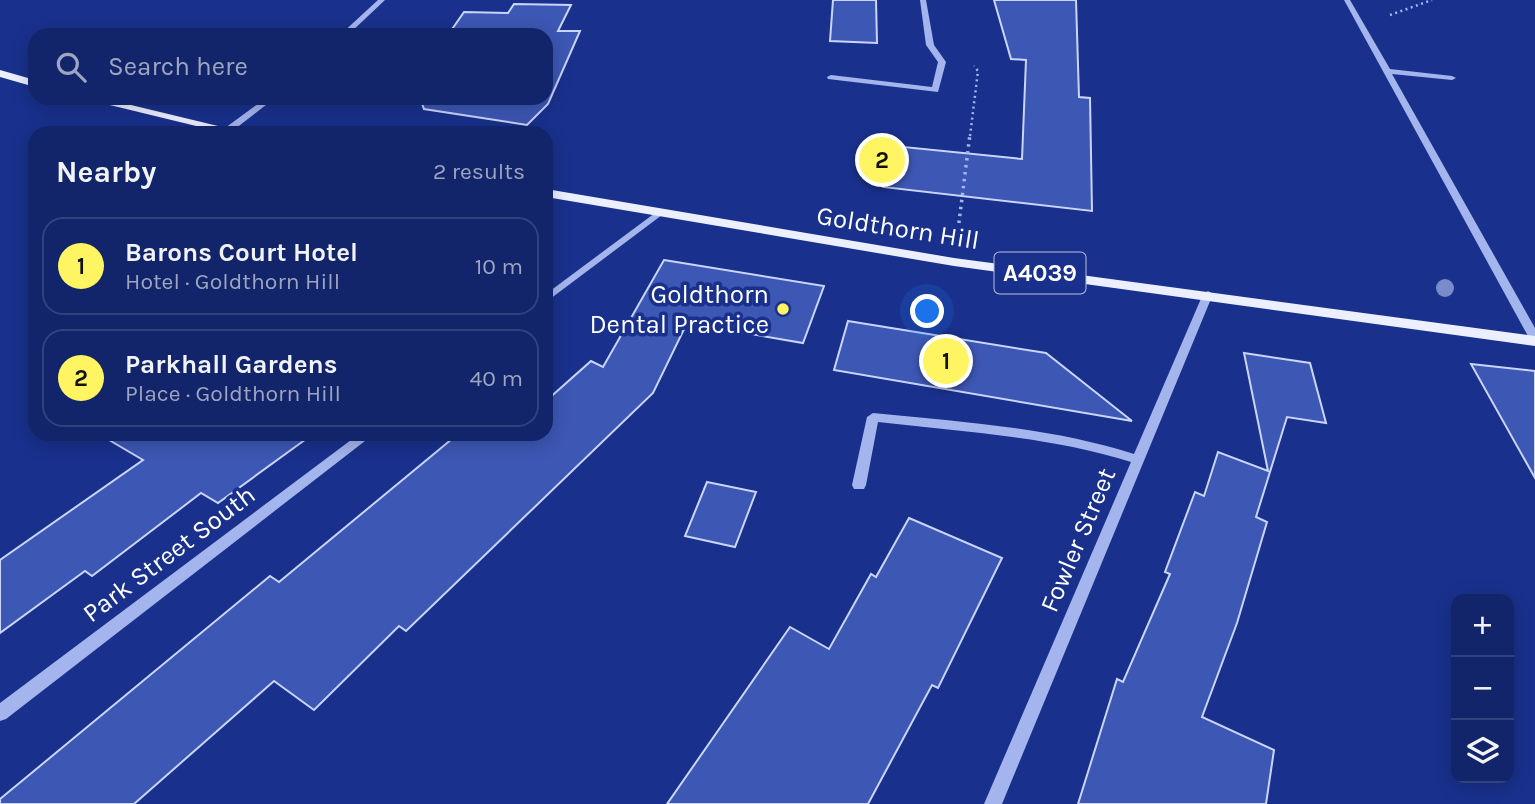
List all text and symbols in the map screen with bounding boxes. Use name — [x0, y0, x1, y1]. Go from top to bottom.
search box — [28, 28, 553, 105]
icon: search — [52, 48, 90, 86]
text: Search here — [108, 51, 248, 82]
pin: 2 — [859, 134, 905, 186]
text: Nearby — [56, 154, 156, 190]
text: 2 results — [433, 158, 525, 185]
street label: Goldthorn Hill — [814, 200, 982, 256]
text: Barons Court Hotel — [125, 237, 358, 268]
road number: A4039 — [995, 252, 1086, 294]
text: 1 — [77, 253, 85, 280]
text: 10 m — [475, 253, 523, 280]
text: Hotel · Goldthorn Hill — [125, 268, 340, 295]
place label: Goldthorn Dental Practice — [589, 279, 769, 340]
your location — [910, 294, 944, 328]
marker: Goldthorn Dental Practice — [775, 301, 791, 317]
pin: 1 — [923, 335, 969, 387]
text: Parkhall Gardens — [125, 349, 337, 380]
text: 2 — [74, 365, 88, 392]
text: 40 m — [470, 365, 523, 392]
text: Place · Goldthorn Hill — [125, 380, 341, 407]
street label: Fowler Street — [1034, 463, 1122, 617]
street label: Park Street South — [77, 479, 261, 629]
map controls — [1451, 594, 1514, 783]
button: + — [1451, 594, 1514, 657]
button: − — [1451, 657, 1514, 720]
button: layers — [1451, 720, 1514, 783]

